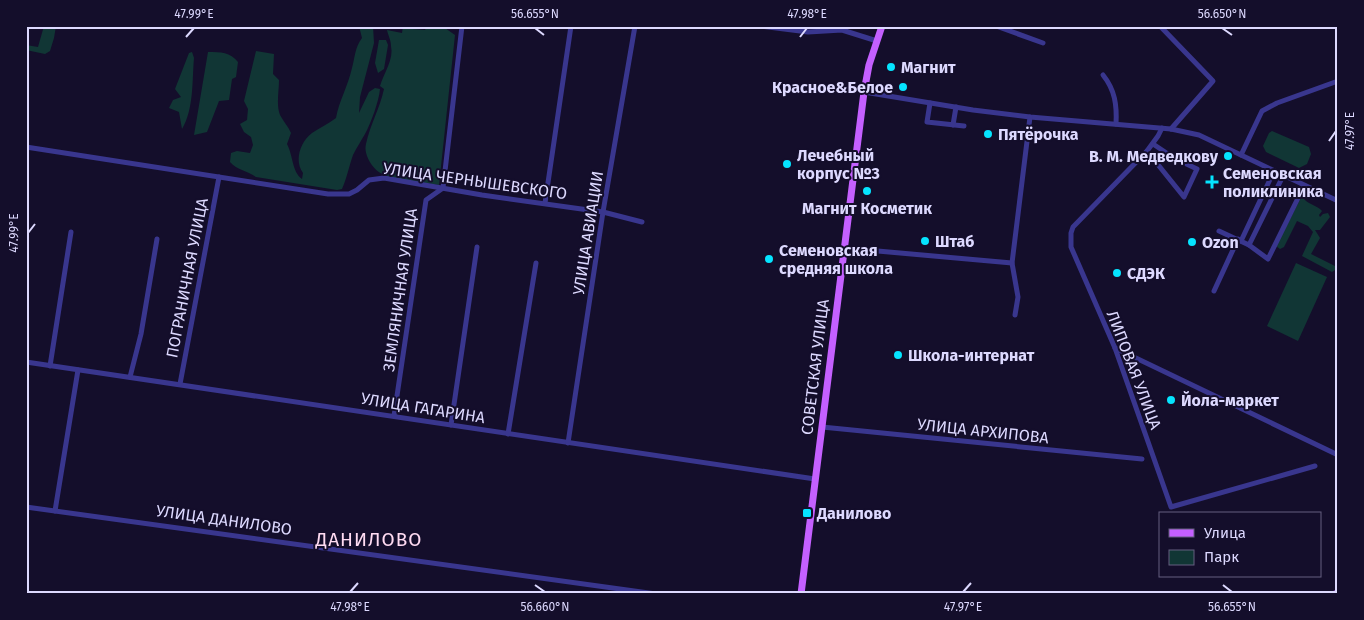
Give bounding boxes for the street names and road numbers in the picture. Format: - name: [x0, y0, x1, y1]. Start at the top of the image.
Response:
- street label: УЛИЦА ЧЕРНЫШЕВСКОГО: [382, 159, 568, 203]
- street label: УЛИЦА АВИАЦИИ: [569, 170, 607, 296]
- street label: ПОГРАНИЧНАЯ УЛИЦА: [162, 196, 212, 360]
- street label: ЗЕМЛЯНИЧНАЯ УЛИЦА: [379, 206, 421, 373]
- street label: СОВЕТСКАЯ УЛИЦА: [797, 297, 833, 436]
- street label: ЛИПОВАЯ УЛИЦА: [1103, 308, 1166, 433]
- street label: УЛИЦА ГАГАРИНА: [360, 389, 487, 427]
- street label: УЛИЦА АРХИПОВА: [916, 415, 1050, 447]
- street label: УЛИЦА ДАНИЛОВО: [155, 501, 293, 539]

